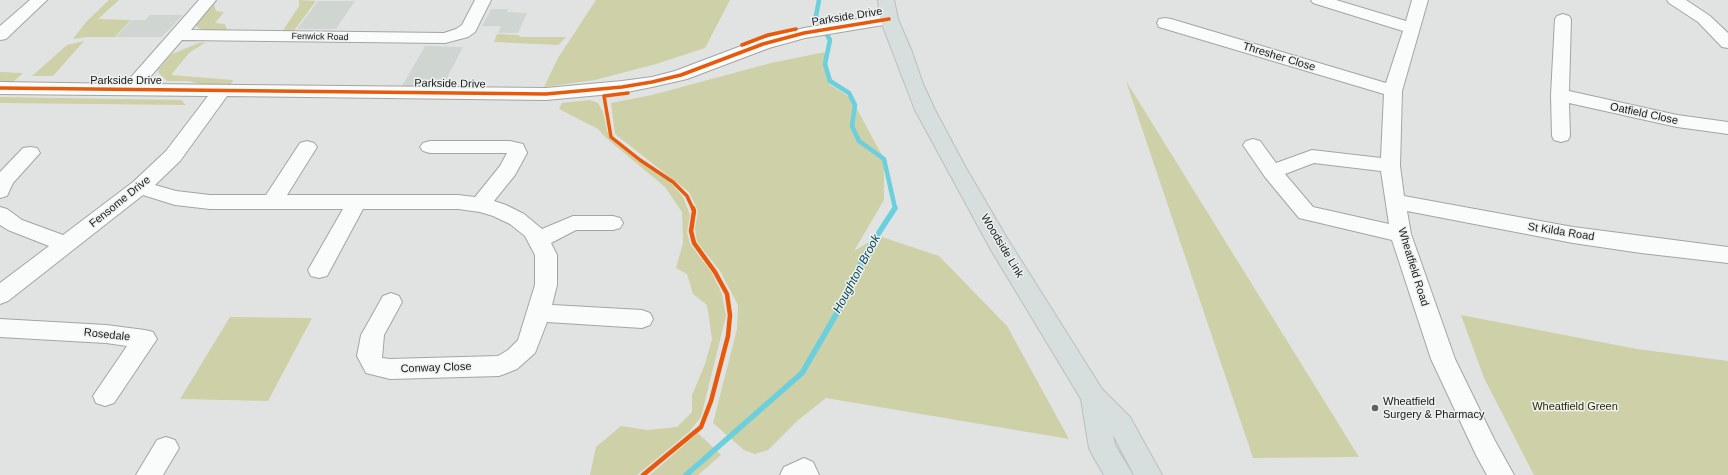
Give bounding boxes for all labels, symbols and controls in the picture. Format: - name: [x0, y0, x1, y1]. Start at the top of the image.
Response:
- street label: Parkside Drive: [811, 5, 883, 29]
- street label: Fenwick Road: [291, 31, 349, 43]
- street label: Thresher Close: [1241, 40, 1317, 74]
- street label: Parkside Drive: [90, 74, 162, 88]
- street label: Parkside Drive: [414, 77, 486, 91]
- street label: Oatfield Close: [1609, 100, 1679, 128]
- street label: Fensome Drive: [87, 173, 153, 231]
- street label: Woodside Link: [978, 212, 1026, 280]
- street label: St Kilda Road: [1527, 220, 1595, 244]
- street label: Wheatfield Road: [1395, 226, 1431, 308]
- water label: Houghton Brook: [830, 232, 884, 316]
- street label: Rosedale: [83, 326, 131, 344]
- street label: Conway Close: [400, 360, 472, 376]
- place label: Wheatfield Surgery & Pharmacy: [1383, 395, 1484, 421]
- park label: Wheatfield Green: [1532, 400, 1618, 414]
- marker: Wheatfield Surgery & Pharmacy: [1370, 403, 1380, 413]

